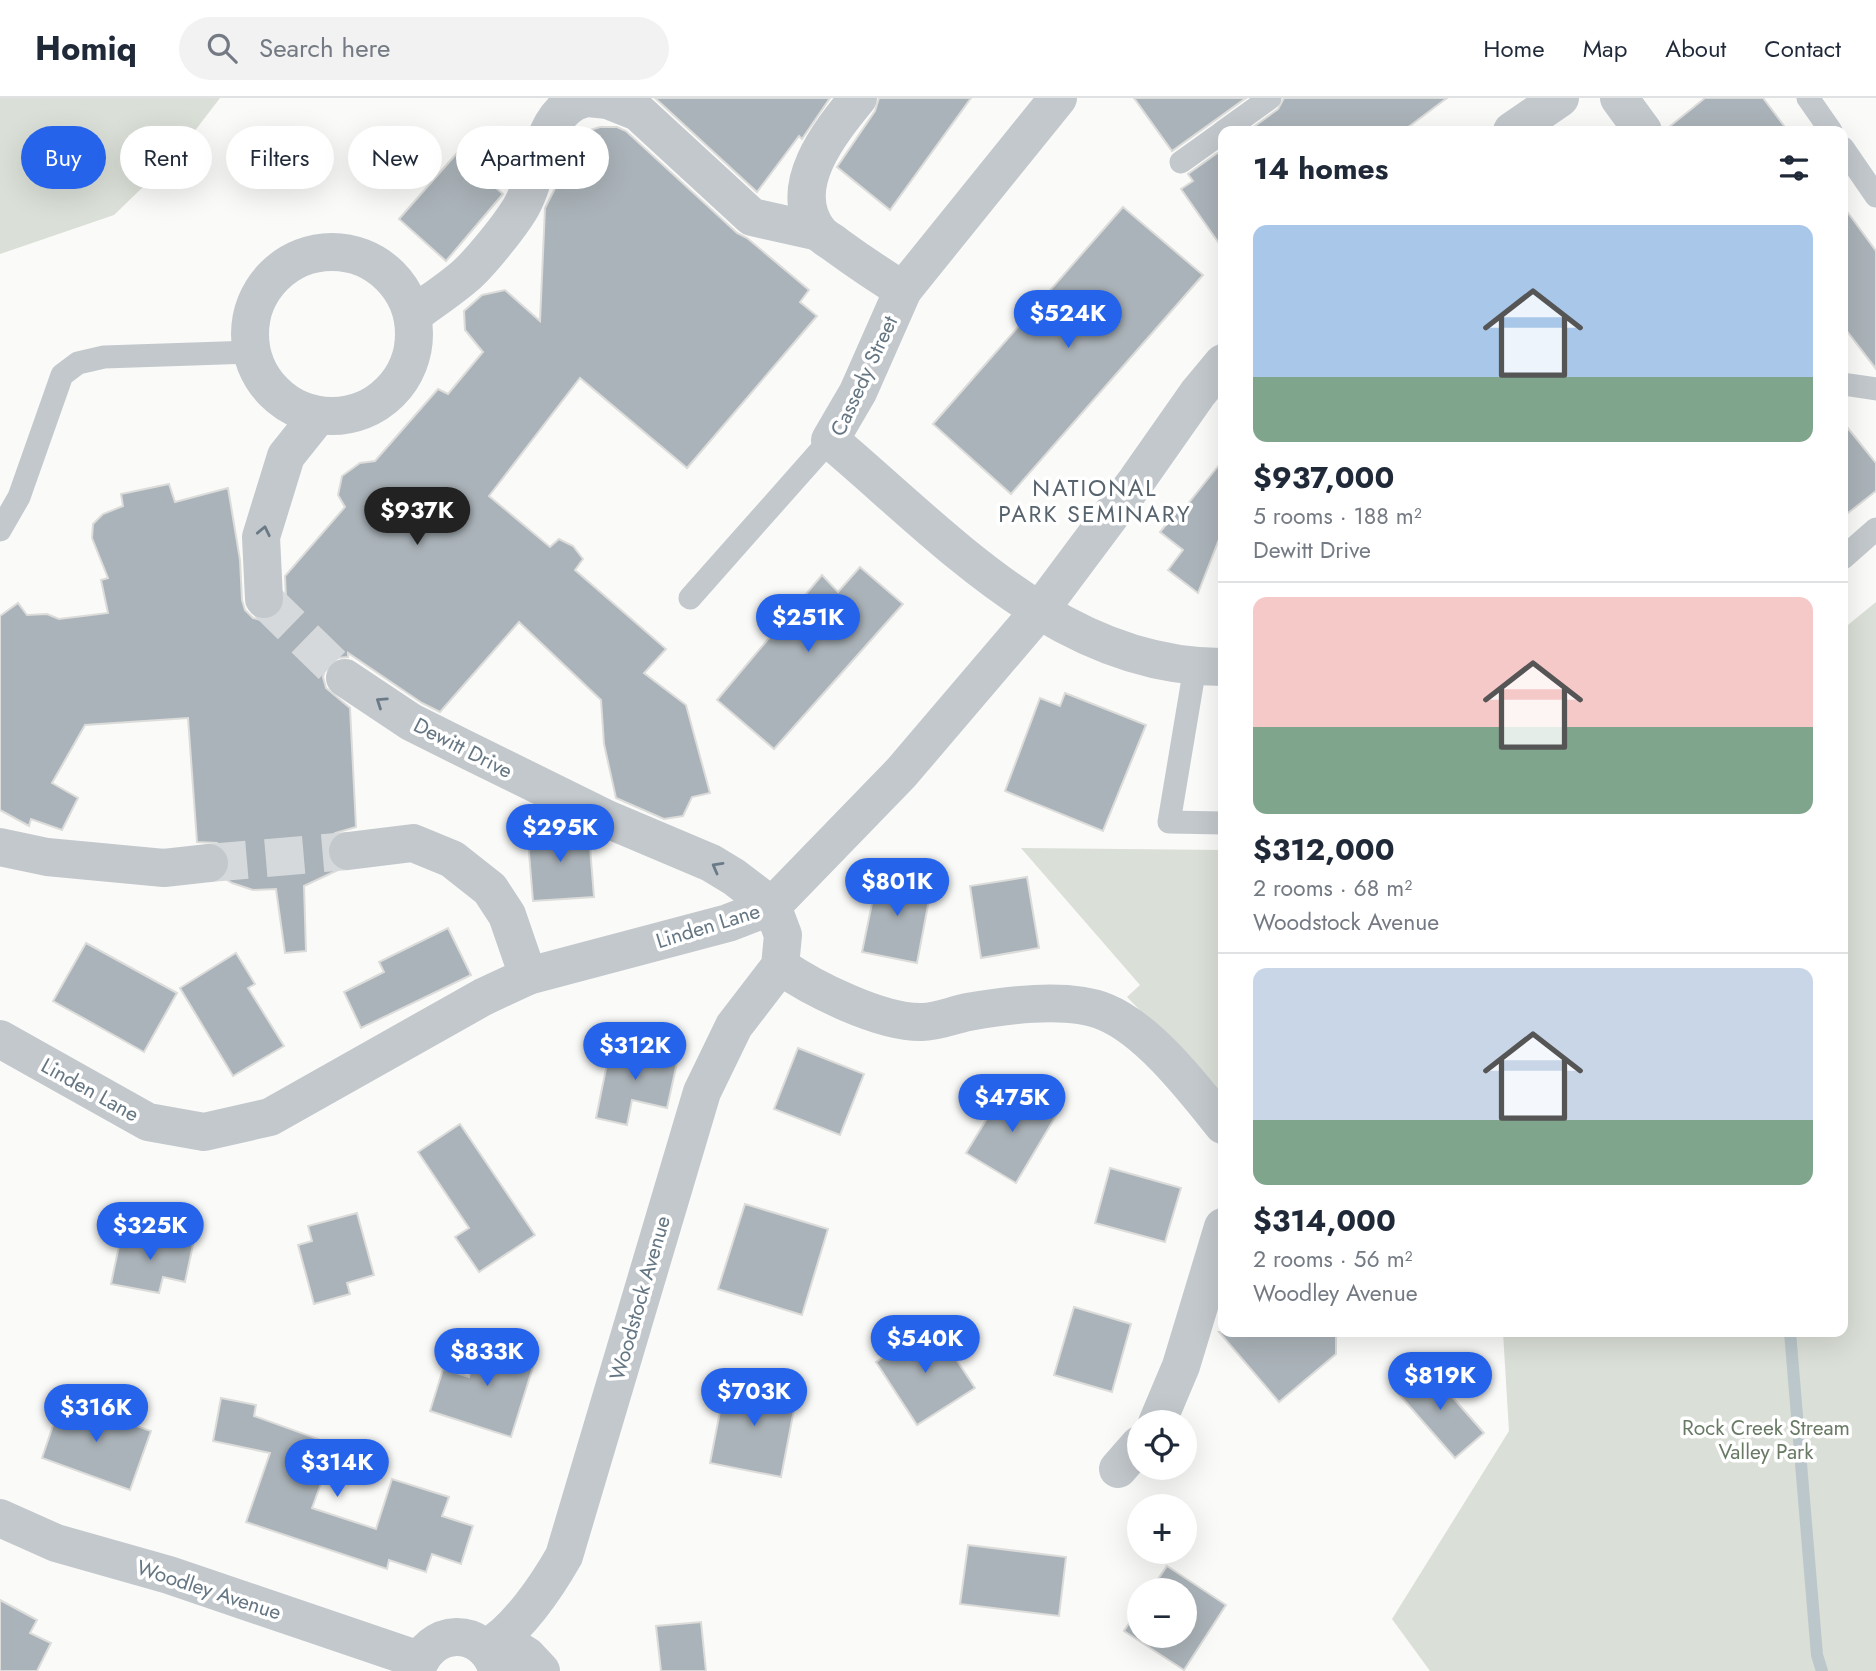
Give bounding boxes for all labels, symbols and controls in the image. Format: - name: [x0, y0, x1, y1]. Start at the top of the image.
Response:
- search box: [179, 17, 669, 80]
- text: Homiq: [35, 25, 137, 72]
- icon: search: [203, 29, 241, 67]
- text: Search here: [259, 29, 390, 67]
- text: Home: [1483, 31, 1545, 66]
- text: Map: [1583, 31, 1627, 66]
- text: About: [1665, 31, 1726, 66]
- text: Contact: [1764, 31, 1841, 66]
- chip: Buy: [21, 126, 106, 189]
- chip: Rent: [120, 126, 212, 189]
- chip: Filters: [226, 126, 334, 189]
- chip: New: [348, 126, 442, 189]
- chip: Apartment: [456, 126, 609, 189]
- text: 14 homes: [1253, 147, 1388, 190]
- icon: filters: [1775, 149, 1813, 187]
- icon: home: [1470, 270, 1596, 396]
- pin: $524K: [1019, 290, 1117, 350]
- text: $524K: [1030, 296, 1106, 330]
- street label: Cassedy Street: [823, 311, 905, 441]
- text: $937,000: [1253, 456, 1394, 499]
- district label: NATIONAL PARK SEMINARY: [998, 471, 1192, 531]
- pin: $937K: [368, 488, 466, 547]
- text: $937K: [380, 493, 454, 527]
- text: 5 rooms · 188 m²: [1253, 499, 1422, 533]
- one-way arrow: [256, 526, 271, 538]
- text: Dewitt Drive: [1253, 533, 1371, 567]
- pin: $251K: [759, 594, 857, 654]
- text: $251K: [772, 600, 844, 634]
- icon: home: [1470, 642, 1596, 768]
- one-way arrow: [376, 698, 389, 710]
- street label: Dewitt Drive: [408, 710, 518, 786]
- pin: $295K: [511, 804, 609, 864]
- text: $295K: [522, 810, 598, 844]
- text: $312,000: [1253, 828, 1395, 871]
- pin: $801K: [848, 858, 946, 918]
- one-way arrow: [711, 861, 724, 875]
- text: $801K: [861, 864, 933, 898]
- text: 2 rooms · 68 m²: [1253, 871, 1412, 905]
- street label: Linden Lane: [652, 896, 764, 956]
- text: Woodstock Avenue: [1253, 905, 1439, 939]
- icon: home: [1470, 1013, 1596, 1139]
- pin: $312K: [586, 1023, 684, 1082]
- text: $312K: [599, 1028, 671, 1062]
- street label: Linden Lane: [36, 1051, 144, 1129]
- pin: $475K: [963, 1074, 1061, 1134]
- text: $475K: [974, 1080, 1050, 1114]
- text: $314,000: [1253, 1199, 1396, 1242]
- pin: $325K: [101, 1202, 199, 1262]
- text: $325K: [113, 1208, 187, 1242]
- street label: Woodstock Avenue: [602, 1212, 678, 1384]
- text: 2 rooms · 56 m²: [1253, 1242, 1413, 1276]
- text: Woodley Avenue: [1253, 1276, 1418, 1310]
- pin: $540K: [876, 1316, 974, 1375]
- text: $540K: [887, 1321, 963, 1355]
- pin: $833K: [438, 1328, 536, 1388]
- text: $833K: [450, 1334, 524, 1368]
- pin: $819K: [1391, 1352, 1489, 1412]
- text: $819K: [1404, 1358, 1476, 1392]
- pin: $703K: [705, 1368, 803, 1428]
- text: $703K: [717, 1374, 791, 1408]
- pin: $316K: [47, 1384, 145, 1444]
- text: $316K: [60, 1390, 132, 1424]
- map controls: [1127, 1410, 1197, 1648]
- button: locate: [1127, 1410, 1197, 1480]
- park label: Rock Creek Stream Valley Park: [1682, 1413, 1850, 1467]
- pin: $314K: [288, 1440, 386, 1499]
- text: $314K: [301, 1445, 373, 1479]
- button: +: [1127, 1494, 1197, 1564]
- street label: Woodley Avenue: [133, 1553, 285, 1628]
- button: −: [1127, 1578, 1197, 1648]

